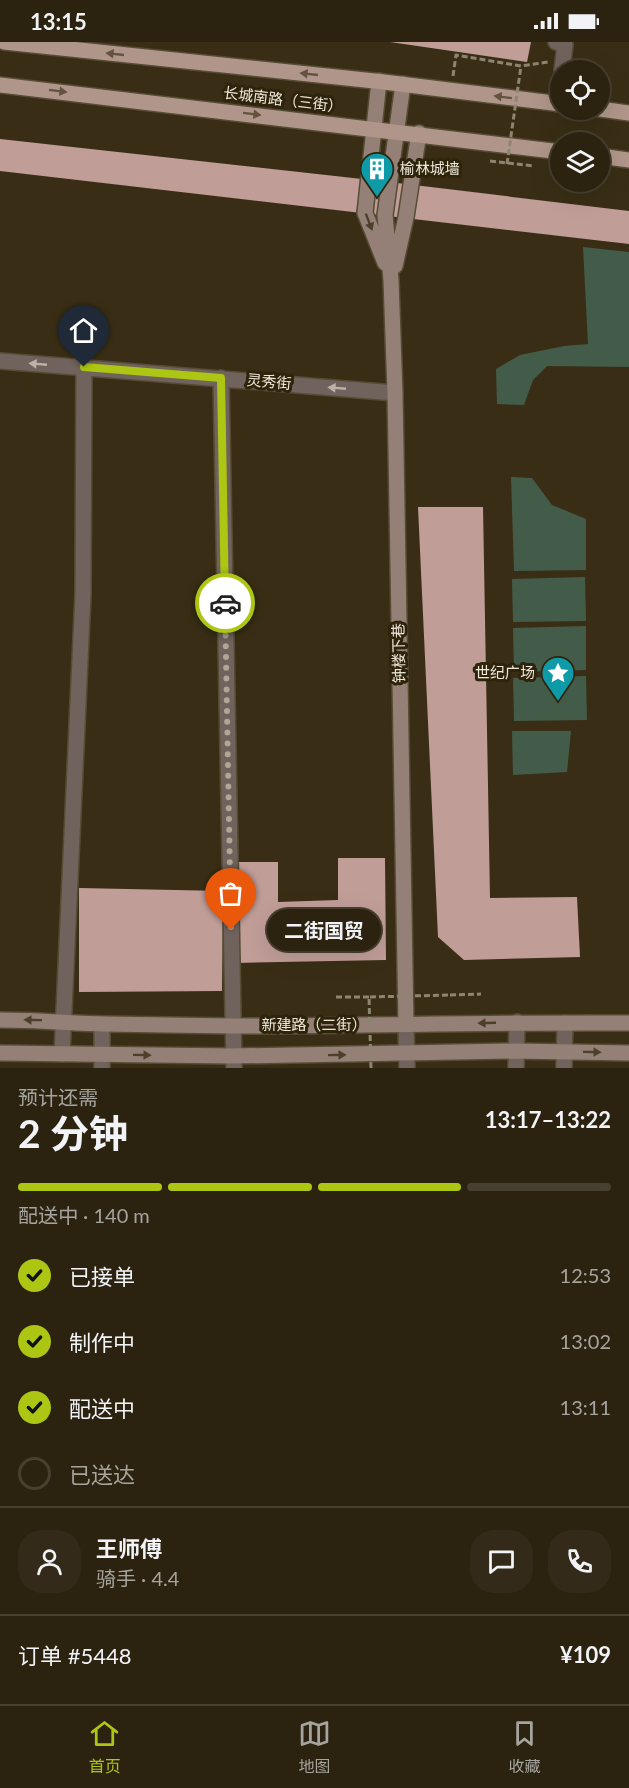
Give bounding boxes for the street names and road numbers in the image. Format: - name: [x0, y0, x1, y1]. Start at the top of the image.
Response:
- street label: 长城南路（三街）: [222, 83, 344, 115]
- street label: 灵秀街: [246, 370, 292, 392]
- street label: 钟楼下巷: [388, 623, 408, 683]
- street label: 新建路（二街）: [261, 1015, 367, 1033]

